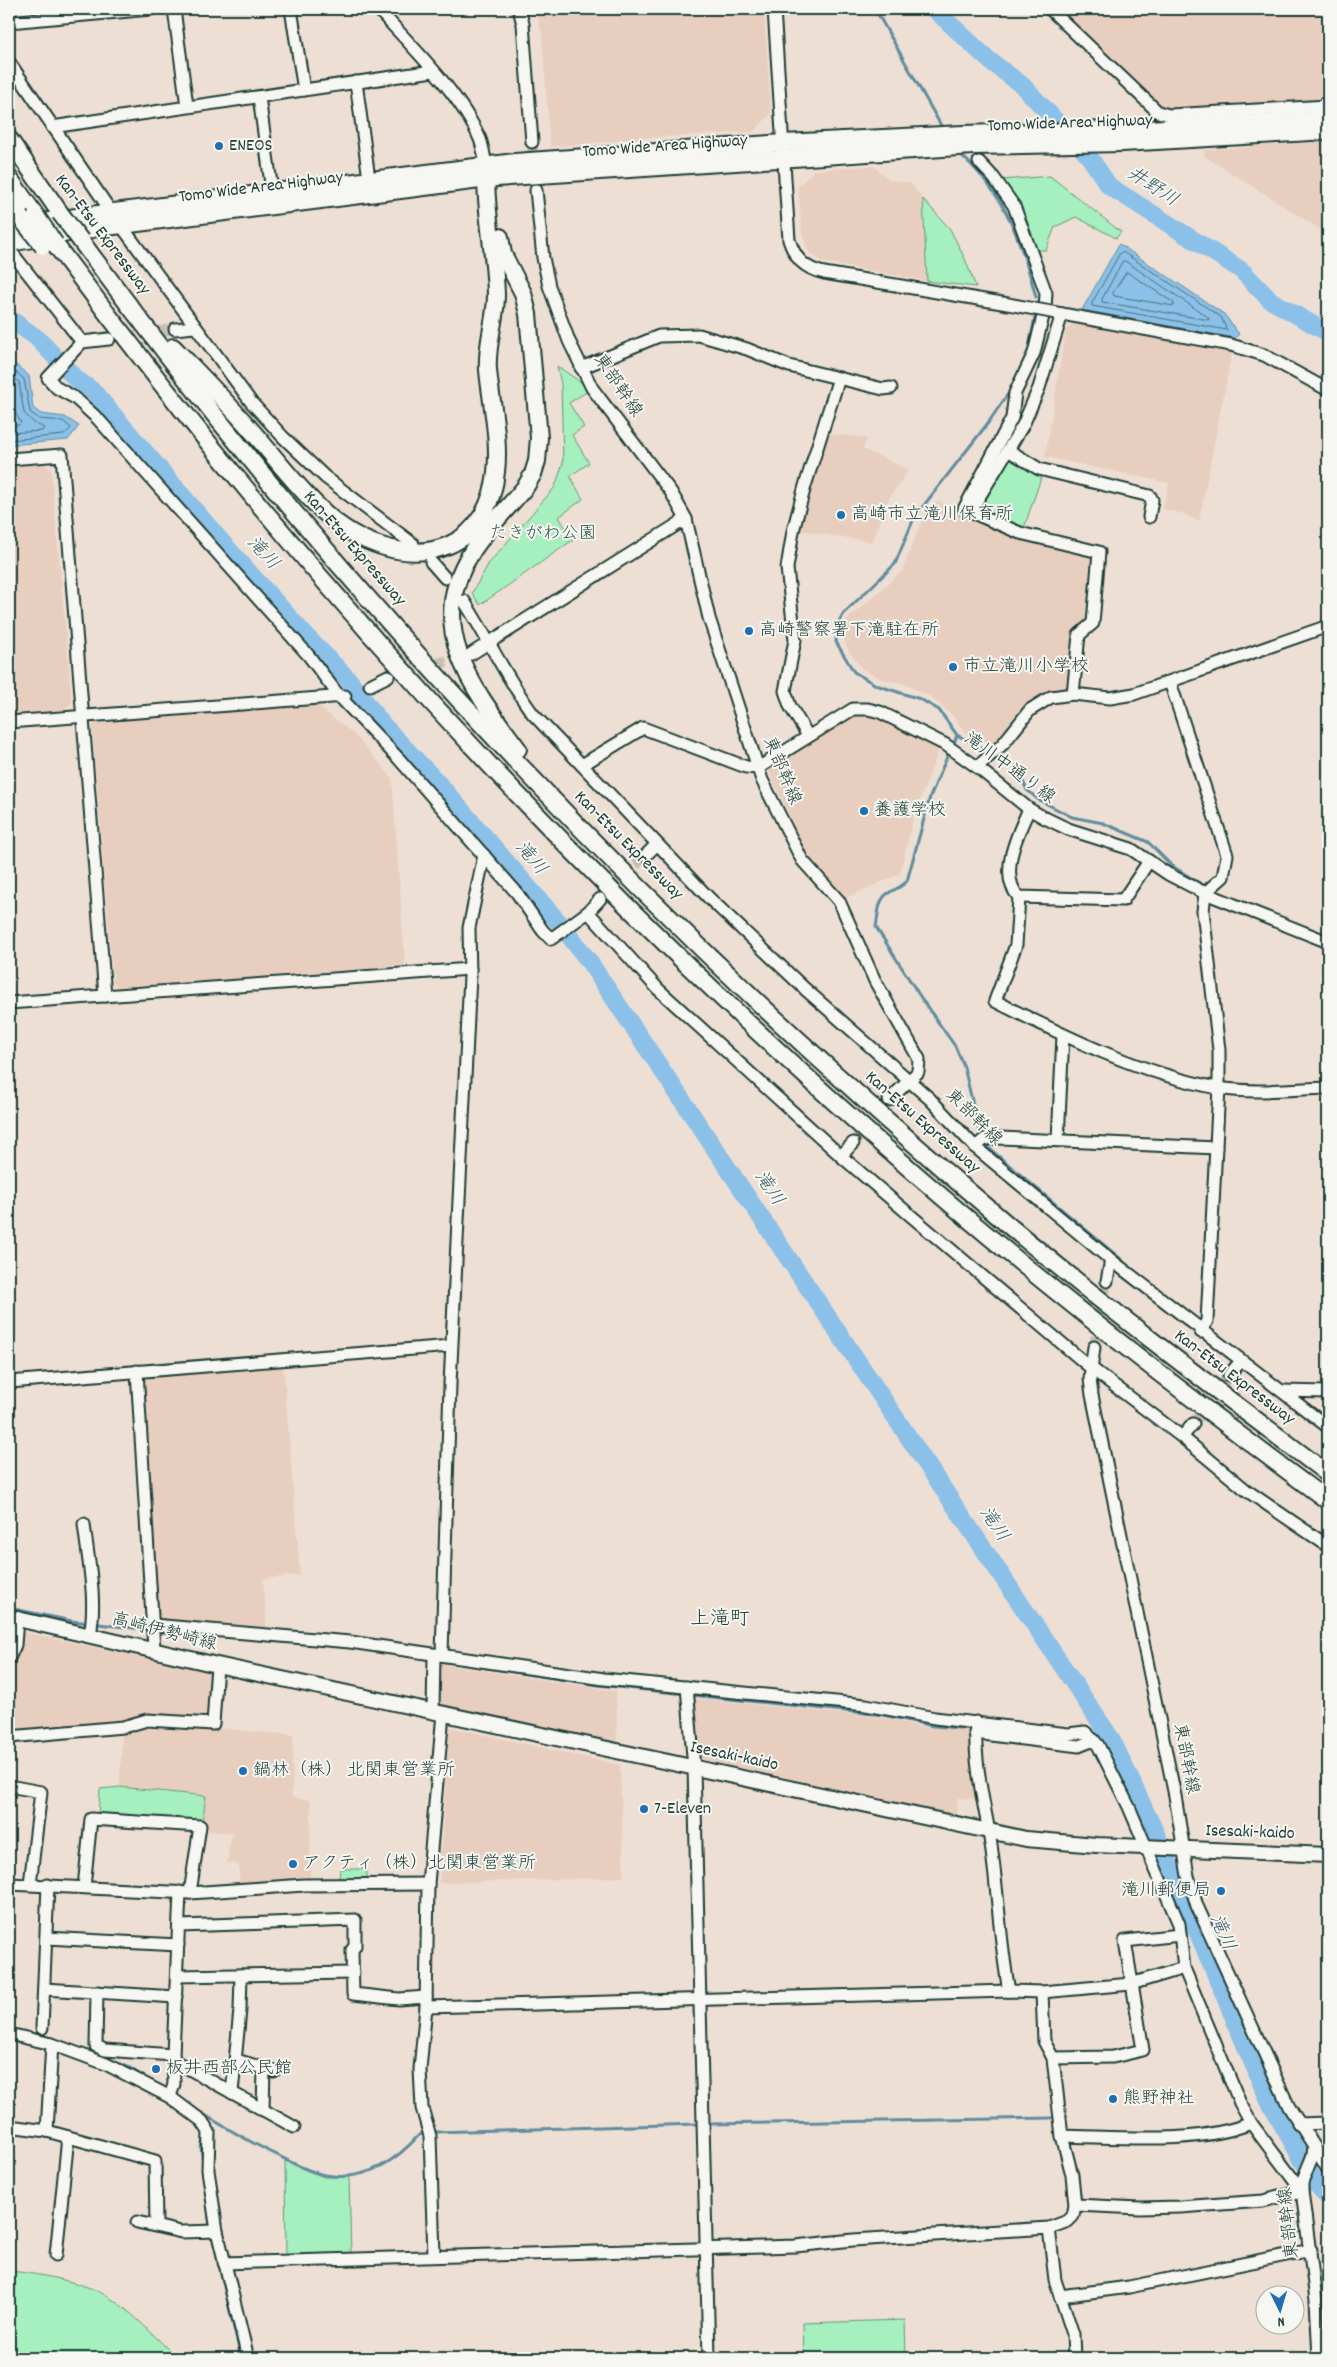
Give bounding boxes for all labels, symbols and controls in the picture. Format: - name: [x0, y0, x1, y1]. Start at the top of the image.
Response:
- street label: Tomo Wide Area Highway: [987, 109, 1154, 139]
- street label: Tomo Wide Area Highway: [582, 129, 749, 165]
- place label: ENEOS: [229, 134, 273, 159]
- marker: ENEOS: [213, 140, 225, 152]
- water label: 井野川: [1121, 161, 1183, 215]
- street label: Tomo Wide Area Highway: [178, 165, 345, 210]
- street label: Kan-Etsu Expressway: [48, 169, 156, 301]
- street label: 東部幹線: [587, 349, 647, 423]
- street label: Kan-Etsu Expressway: [297, 486, 412, 613]
- place label: 高崎市立滝川保育所: [851, 503, 1013, 528]
- marker: 高崎市立滝川保育所: [835, 509, 847, 521]
- park label: たきがわ公園: [489, 522, 597, 547]
- water label: 滝川: [239, 531, 285, 577]
- place label: 高崎警察署下滝駐在所: [759, 619, 939, 644]
- marker: 高崎警察署下滝駐在所: [743, 625, 755, 637]
- place label: 市立滝川小学校: [963, 655, 1089, 680]
- marker: 市立滝川小学校: [947, 661, 959, 673]
- street label: 滝川中通り線: [958, 727, 1060, 811]
- street label: 東部幹線: [755, 733, 807, 809]
- street label: Kan-Etsu Expressway: [568, 786, 689, 907]
- place label: 養護学校: [874, 799, 946, 824]
- marker: 養護学校: [858, 805, 870, 817]
- water label: 滝川: [507, 836, 553, 882]
- street label: Kan-Etsu Expressway: [859, 1066, 986, 1181]
- street label: 東部幹線: [939, 1084, 1007, 1152]
- water label: 滝川: [746, 1166, 790, 1212]
- street label: Kan-Etsu Expressway: [1168, 1324, 1300, 1432]
- water label: 滝川: [971, 1502, 1015, 1548]
- district label: 上滝町: [690, 1606, 750, 1634]
- street label: 高崎伊勢崎線: [109, 1608, 219, 1658]
- street label: 東部幹線: [1166, 1721, 1204, 1797]
- street label: Isesaki-kaido: [688, 1735, 780, 1779]
- place label: 鍋林（株） 北関東営業所: [253, 1759, 455, 1784]
- marker: 鍋林（株） 北関東営業所: [237, 1765, 249, 1777]
- place label: 7-Eleven: [654, 1797, 711, 1822]
- marker: 7-Eleven: [638, 1803, 650, 1815]
- street label: Isesaki-kaido: [1205, 1819, 1295, 1847]
- place label: アクティ（株）北関東営業所: [303, 1852, 536, 1877]
- marker: アクティ（株）北関東営業所: [287, 1858, 299, 1870]
- place label: 滝川郵便局: [1121, 1879, 1211, 1904]
- marker: 滝川郵便局: [1215, 1885, 1227, 1897]
- water label: 滝川: [1201, 1910, 1241, 1956]
- place label: 板井西部公民館: [166, 2057, 292, 2082]
- marker: 板井西部公民館: [150, 2063, 162, 2075]
- place label: 熊野神社: [1123, 2087, 1195, 2112]
- marker: 熊野神社: [1107, 2093, 1119, 2105]
- street label: 東部幹線: [1274, 2186, 1306, 2260]
- north arrow: [1254, 2284, 1304, 2334]
- text: N: [1277, 2311, 1285, 2331]

